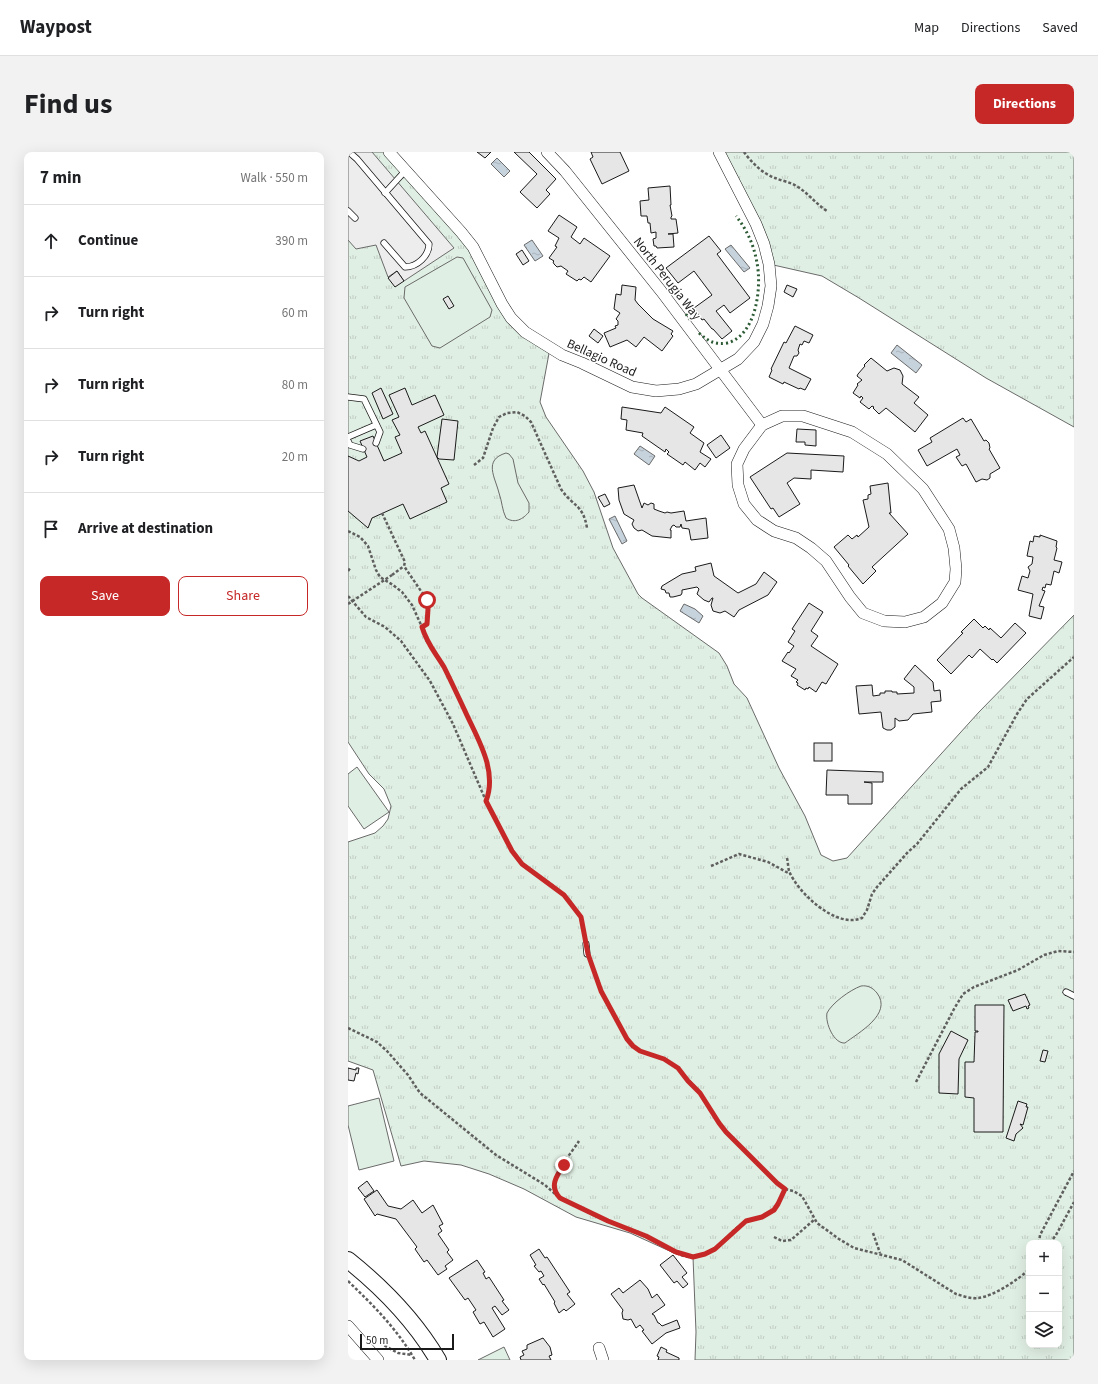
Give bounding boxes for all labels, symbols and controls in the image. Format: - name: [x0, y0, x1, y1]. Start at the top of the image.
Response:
- text: Waypost: [20, 14, 92, 41]
- text: Map: [914, 18, 939, 38]
- text: Directions: [961, 18, 1020, 38]
- text: Saved: [1042, 18, 1078, 38]
- text: Find us: [24, 84, 112, 124]
- button: Directions: [975, 84, 1074, 124]
- text: 7 min: [40, 166, 81, 190]
- text: Walk · 550 m: [240, 169, 308, 187]
- icon: ahead: [40, 230, 62, 252]
- text: Continue: [78, 230, 138, 251]
- text: 390 m: [275, 232, 308, 250]
- street label: North Perugia Way: [629, 233, 705, 324]
- icon: right: [40, 302, 62, 324]
- text: Turn right: [78, 302, 144, 323]
- text: 60 m: [282, 304, 308, 322]
- street label: Bellagio Road: [564, 335, 639, 381]
- icon: right: [40, 374, 62, 396]
- text: Turn right: [78, 374, 144, 395]
- text: 80 m: [282, 376, 308, 394]
- icon: right: [40, 446, 62, 468]
- text: Turn right: [78, 446, 144, 467]
- text: 20 m: [282, 448, 308, 466]
- icon: arrive: [40, 518, 62, 540]
- text: Arrive at destination: [78, 518, 213, 539]
- button: Save: [40, 576, 170, 616]
- button: Share: [178, 576, 308, 616]
- route start: [418, 591, 436, 609]
- route end: [555, 1156, 573, 1174]
- map controls: [1026, 1240, 1062, 1348]
- button: +: [1026, 1240, 1062, 1276]
- button: −: [1026, 1276, 1062, 1312]
- button: layers: [1026, 1312, 1062, 1348]
- scale bar: [360, 1332, 454, 1351]
- text: 50 m: [366, 1333, 388, 1348]

